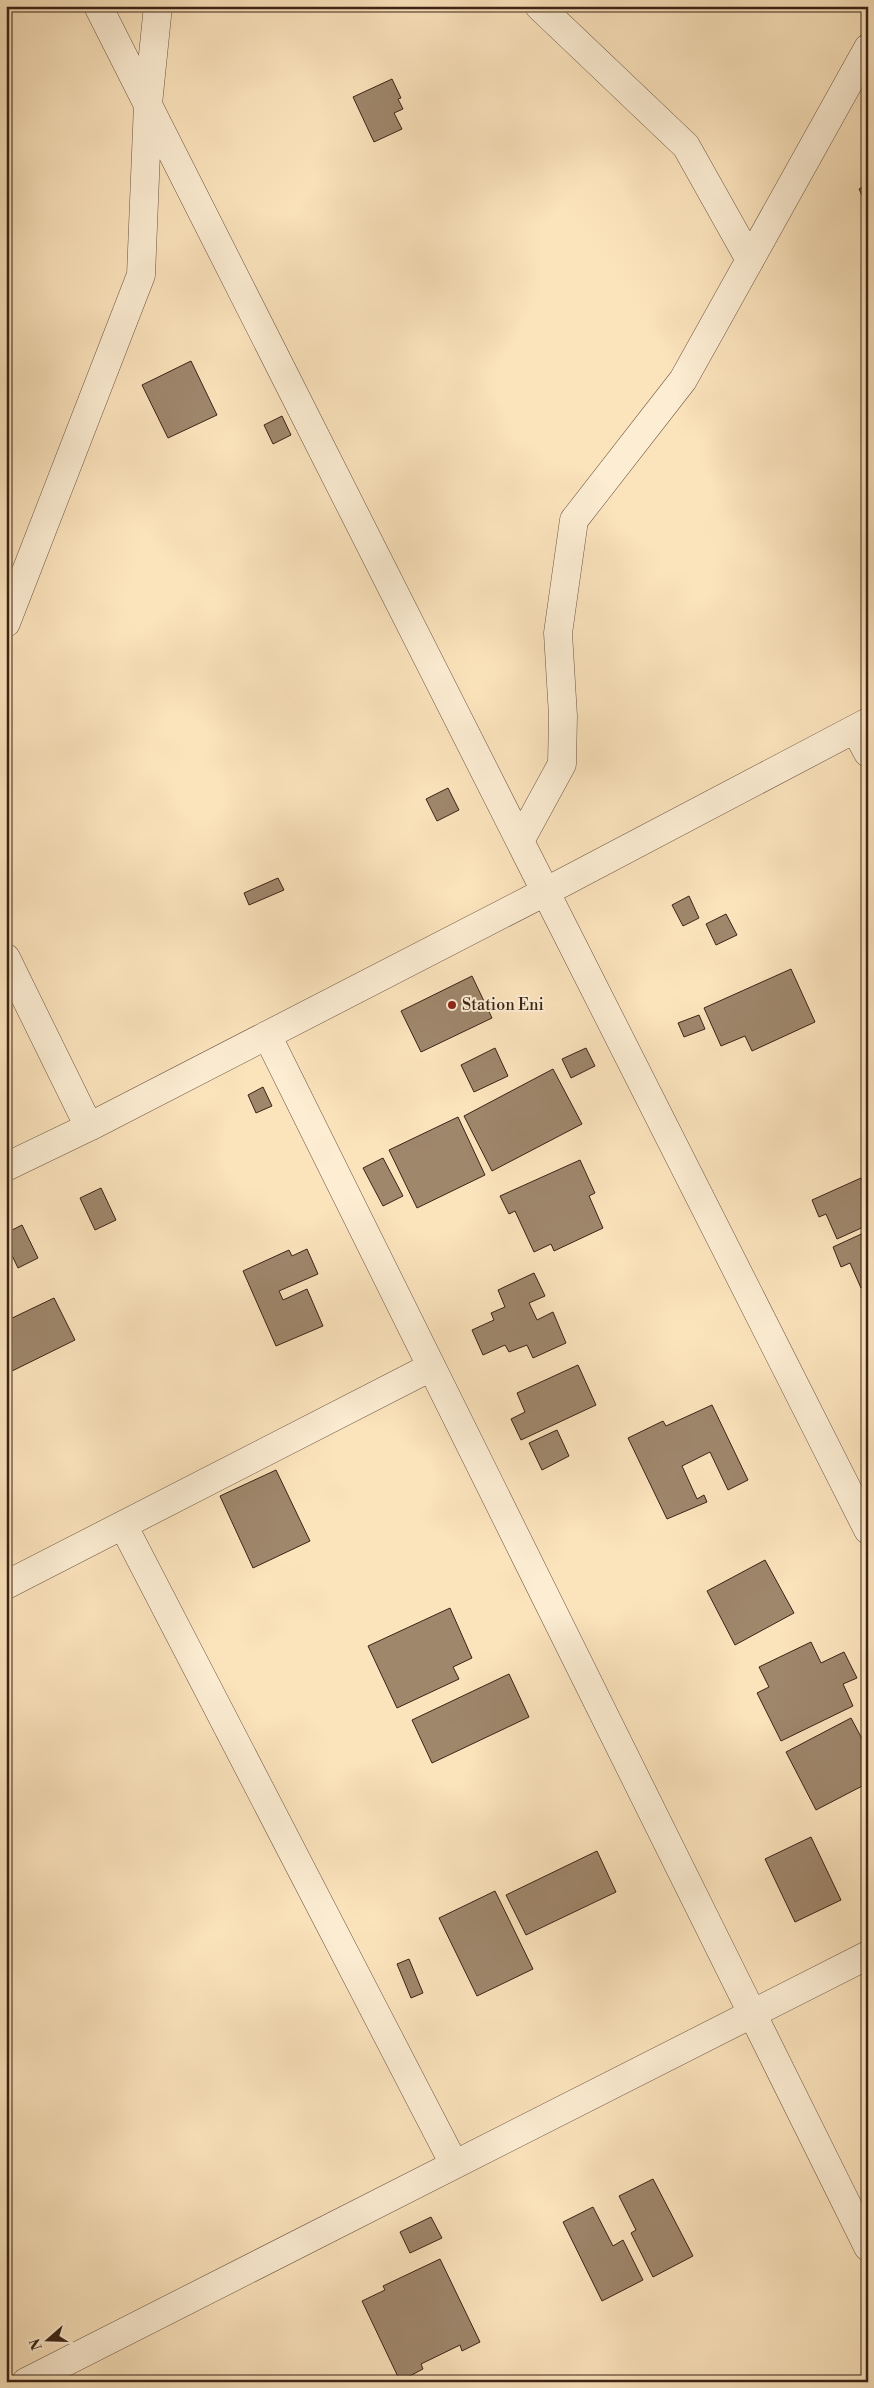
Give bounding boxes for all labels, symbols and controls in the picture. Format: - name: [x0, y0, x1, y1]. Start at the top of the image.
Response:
- place label: Station Eni: [462, 995, 544, 1015]
- marker: Station Eni: [446, 999, 458, 1011]
- north arrow: [22, 2316, 72, 2366]
- text: N: [26, 2336, 47, 2352]

